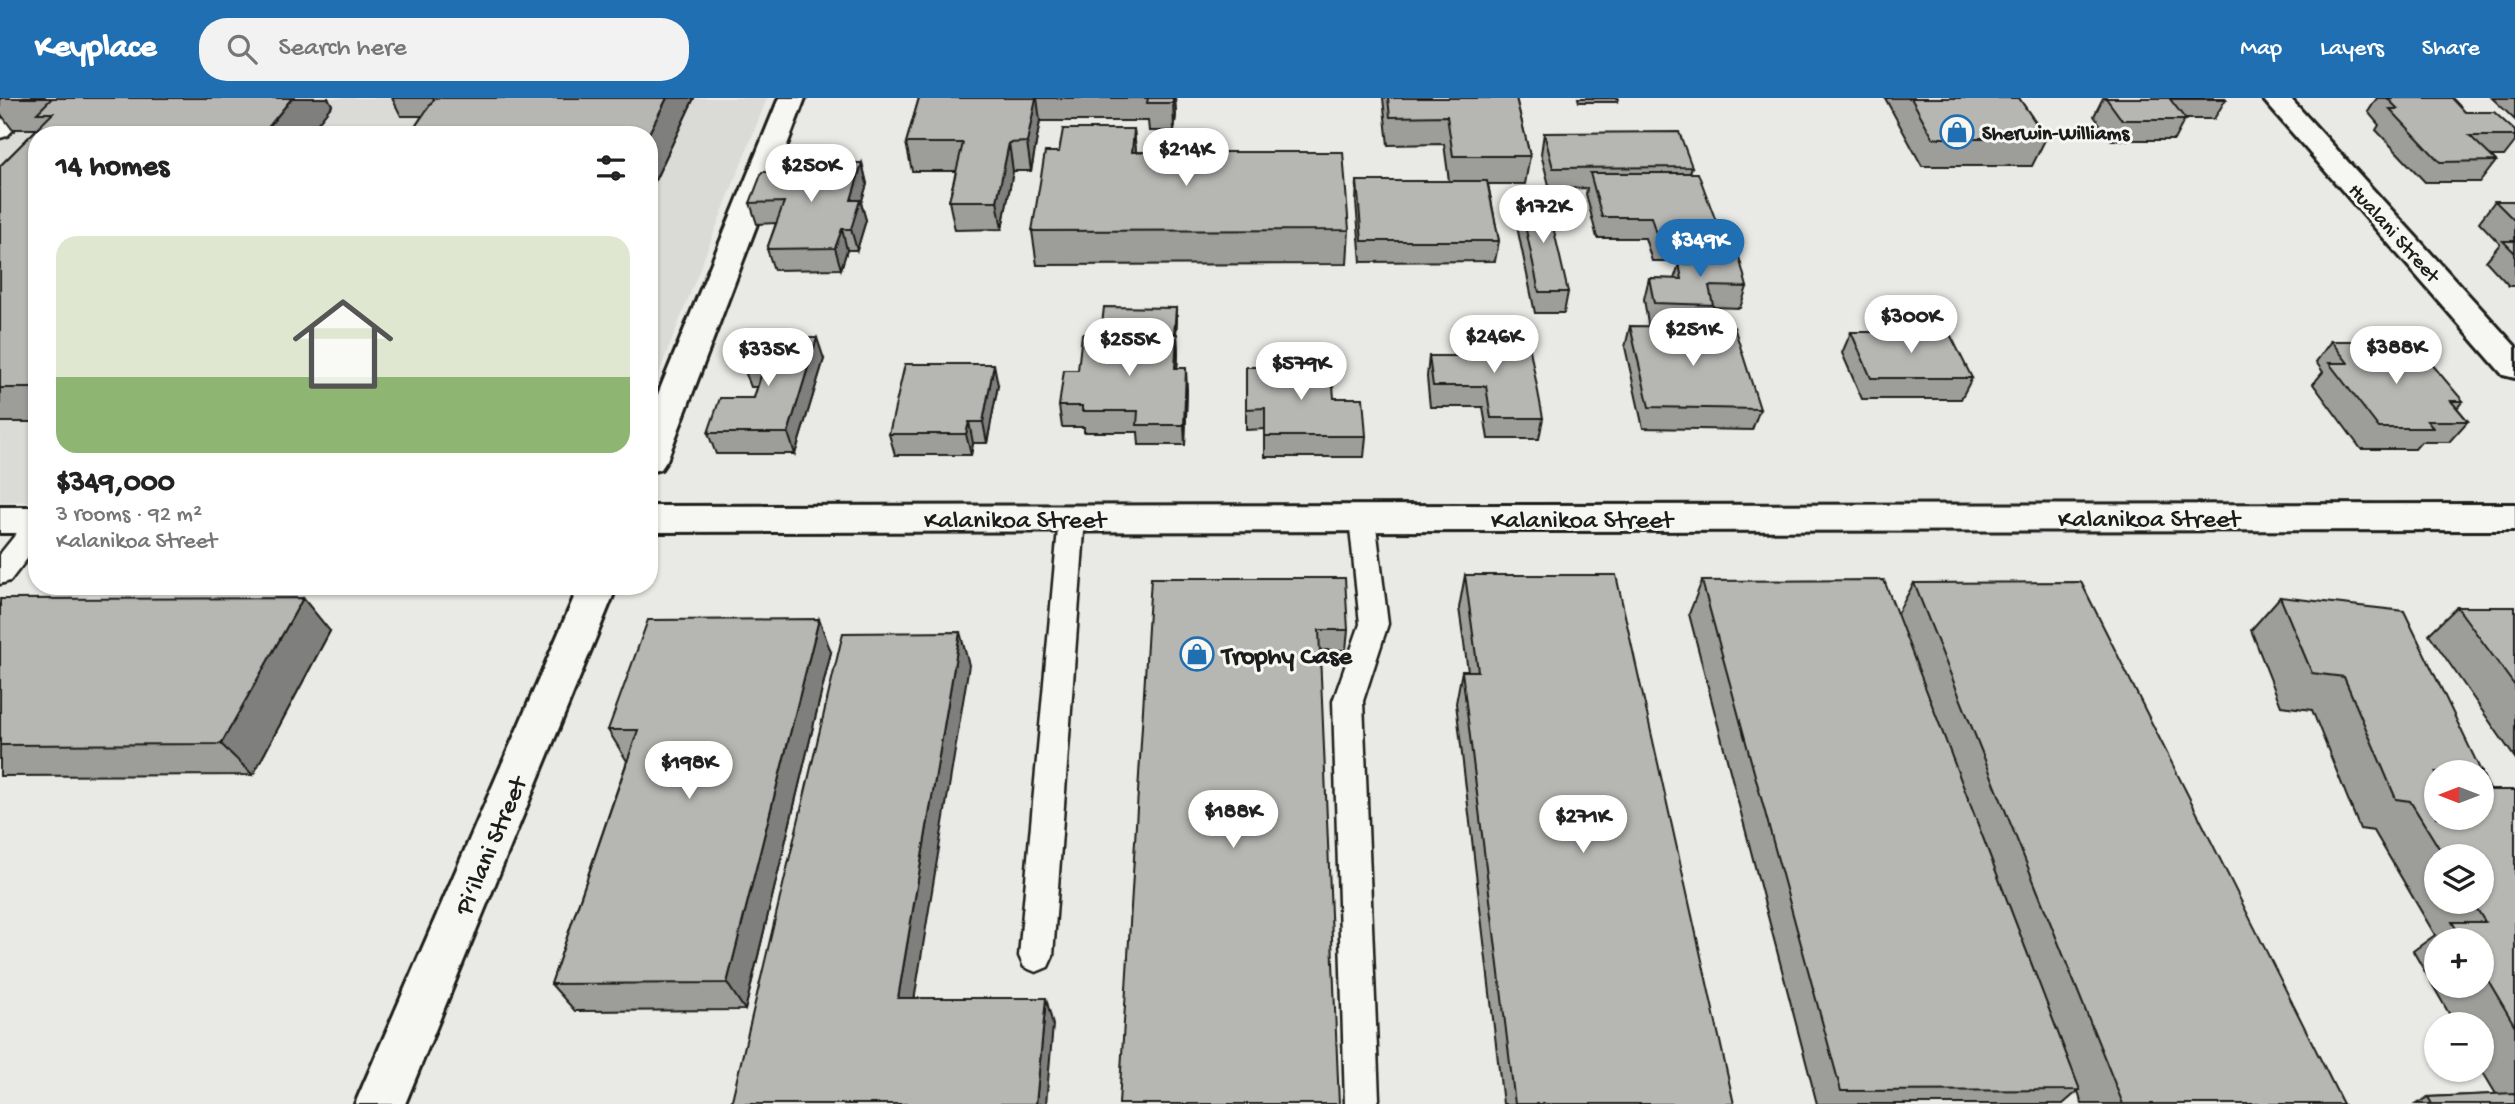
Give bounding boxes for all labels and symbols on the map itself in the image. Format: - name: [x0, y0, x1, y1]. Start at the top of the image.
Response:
- shop icon: Sherwin-Williams: [1938, 113, 1976, 151]
- place label: Sherwin-Williams: [1982, 123, 2130, 148]
- pin: $214K: [1137, 129, 1235, 188]
- pin: $250K: [762, 144, 860, 204]
- street label: Hualani Street: [2341, 179, 2445, 291]
- pin: $172K: [1494, 186, 1592, 245]
- pin: $349K: [1651, 220, 1749, 279]
- pin: $300K: [1862, 296, 1960, 355]
- pin: $251K: [1644, 308, 1742, 368]
- pin: $246K: [1445, 316, 1543, 375]
- pin: $255K: [1080, 318, 1178, 378]
- pin: $388K: [2347, 327, 2445, 386]
- pin: $335K: [719, 328, 817, 388]
- pin: $579K: [1252, 342, 1350, 402]
- street label: Kalanikoa Street: [2058, 506, 2242, 537]
- street label: Kalanikoa Street: [924, 507, 1108, 538]
- street label: Kalanikoa Street: [1491, 507, 1675, 538]
- shop icon: Trophy Case: [1178, 635, 1216, 673]
- place label: Trophy Case: [1220, 643, 1354, 674]
- pin: $198K: [640, 742, 738, 801]
- north arrow: [2424, 760, 2494, 830]
- street label: Pi‘ilani Street: [450, 771, 537, 922]
- pin: $188K: [1184, 790, 1282, 850]
- pin: $271K: [1534, 796, 1632, 855]

